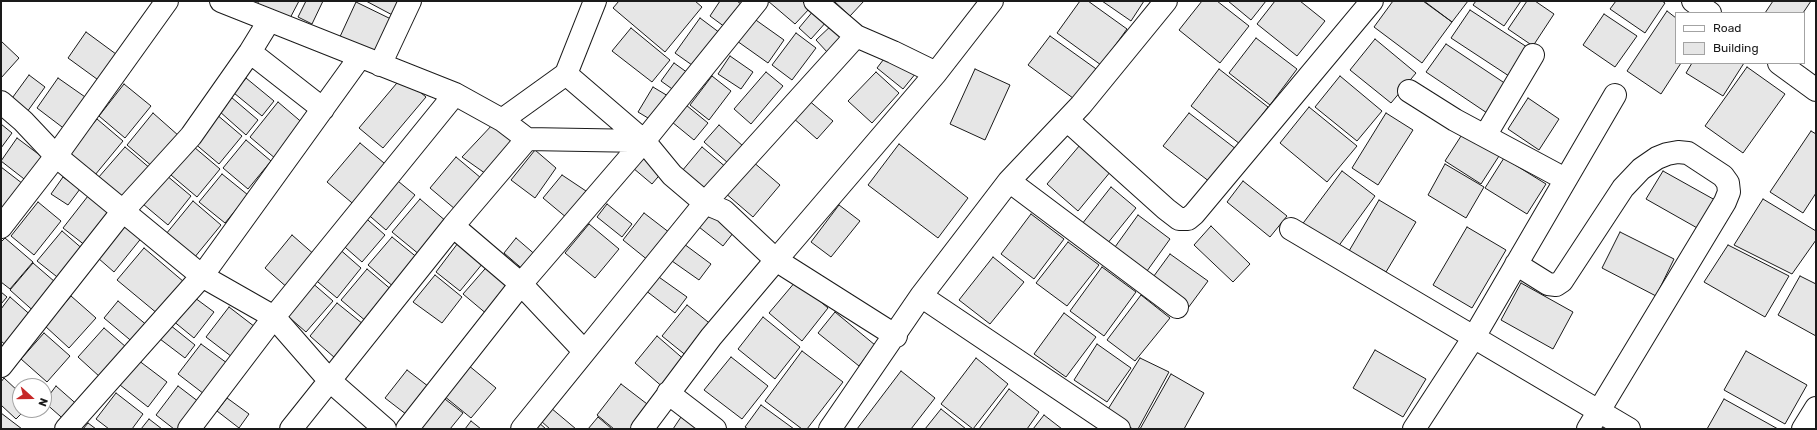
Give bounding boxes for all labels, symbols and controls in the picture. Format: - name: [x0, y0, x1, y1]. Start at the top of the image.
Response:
- legend: [1675, 12, 1805, 64]
- text: Road: [1713, 21, 1741, 35]
- text: Building: [1713, 41, 1759, 55]
- north arrow: [12, 378, 52, 418]
- text: N: [35, 396, 50, 408]

